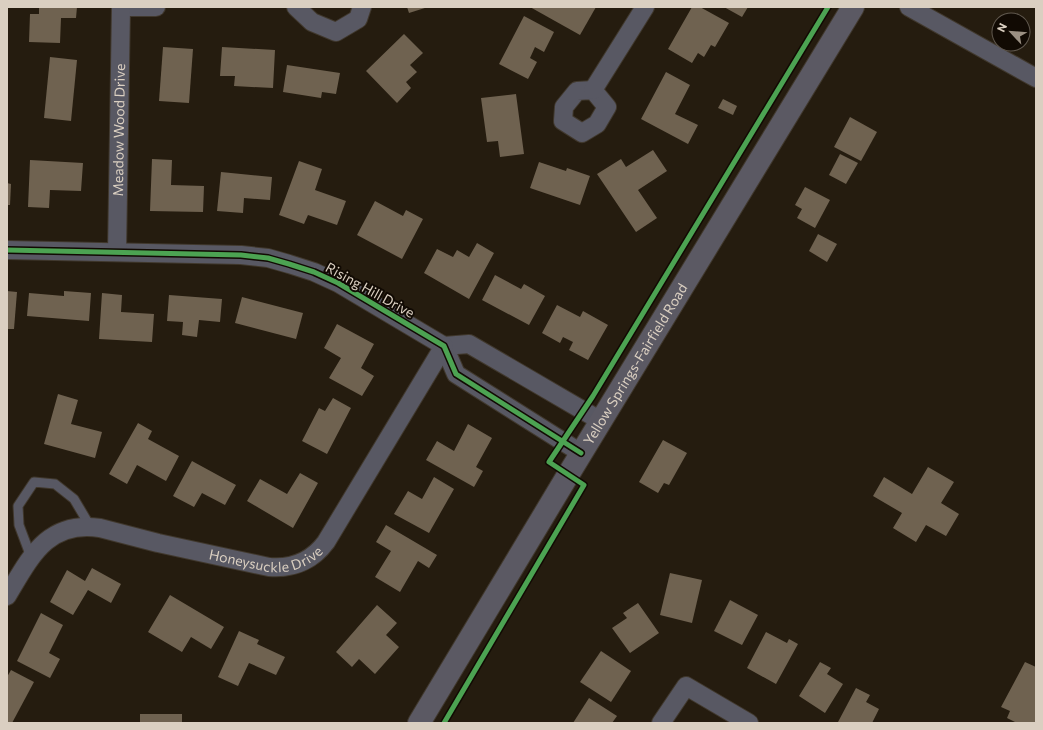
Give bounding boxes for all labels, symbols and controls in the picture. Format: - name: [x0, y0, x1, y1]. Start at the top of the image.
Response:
- north arrow: [991, 12, 1031, 52]
- text: N: [994, 21, 1009, 34]
- street label: Meadow Wood Drive: [109, 63, 128, 197]
- street label: Rising Hill Drive: [323, 258, 418, 321]
- street label: Yellow Springs-Fairfield Road: [579, 280, 691, 448]
- street label: Honeysuckle Drive: [208, 542, 326, 575]

